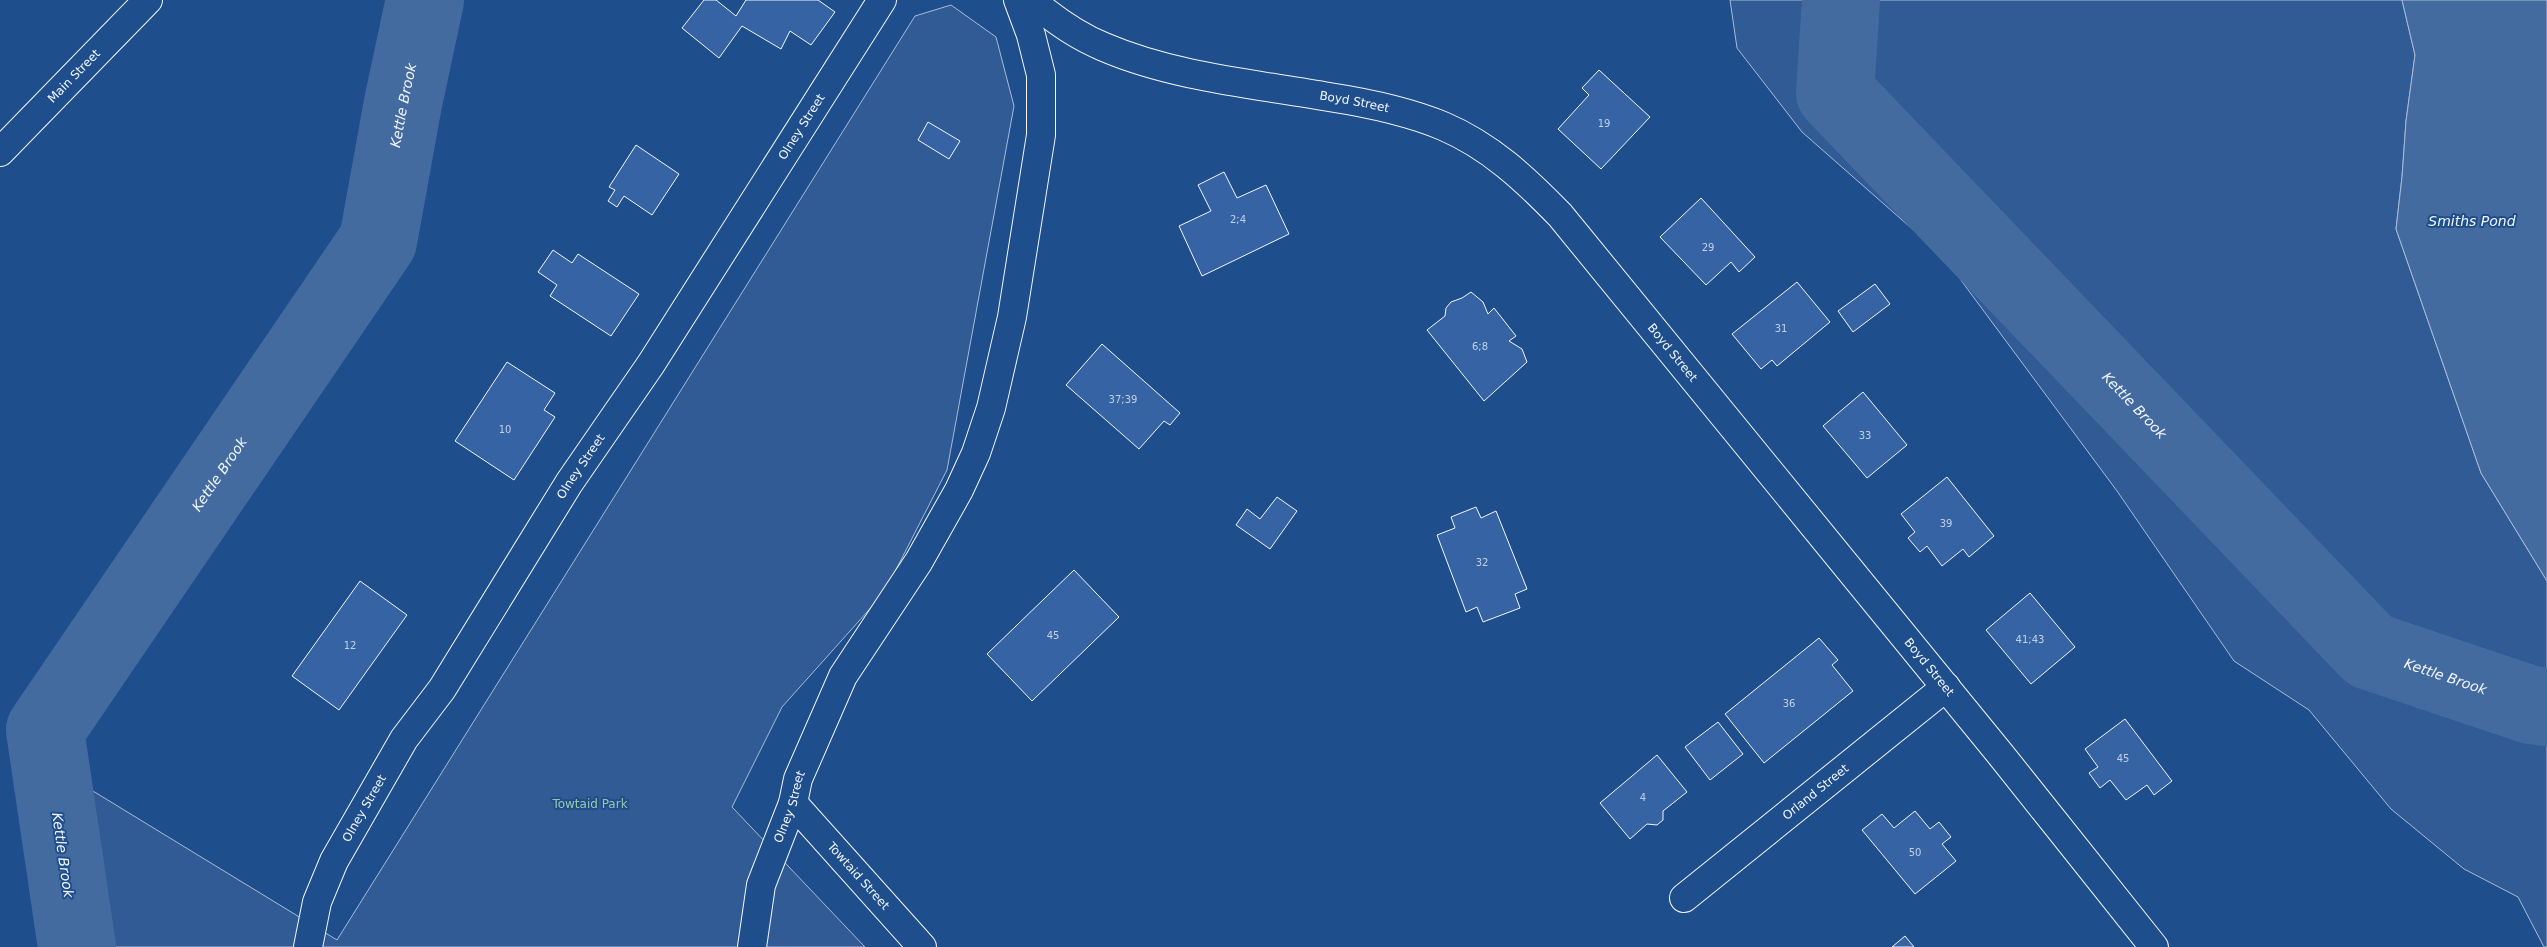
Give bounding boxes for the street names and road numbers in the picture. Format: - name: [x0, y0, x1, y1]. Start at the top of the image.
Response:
- street label: Main Street: [45, 46, 103, 106]
- street label: Boyd Street: [1318, 88, 1391, 115]
- street label: Olney Street: [775, 91, 828, 162]
- street label: Boyd Street: [1645, 321, 1700, 385]
- street label: Olney Street: [554, 431, 608, 501]
- street label: Boyd Street: [1902, 635, 1957, 699]
- street label: Orland Street: [1780, 761, 1852, 823]
- street label: Olney Street: [771, 768, 808, 845]
- street label: Olney Street: [339, 772, 389, 844]
- street label: Towtaid Street: [824, 839, 892, 913]

